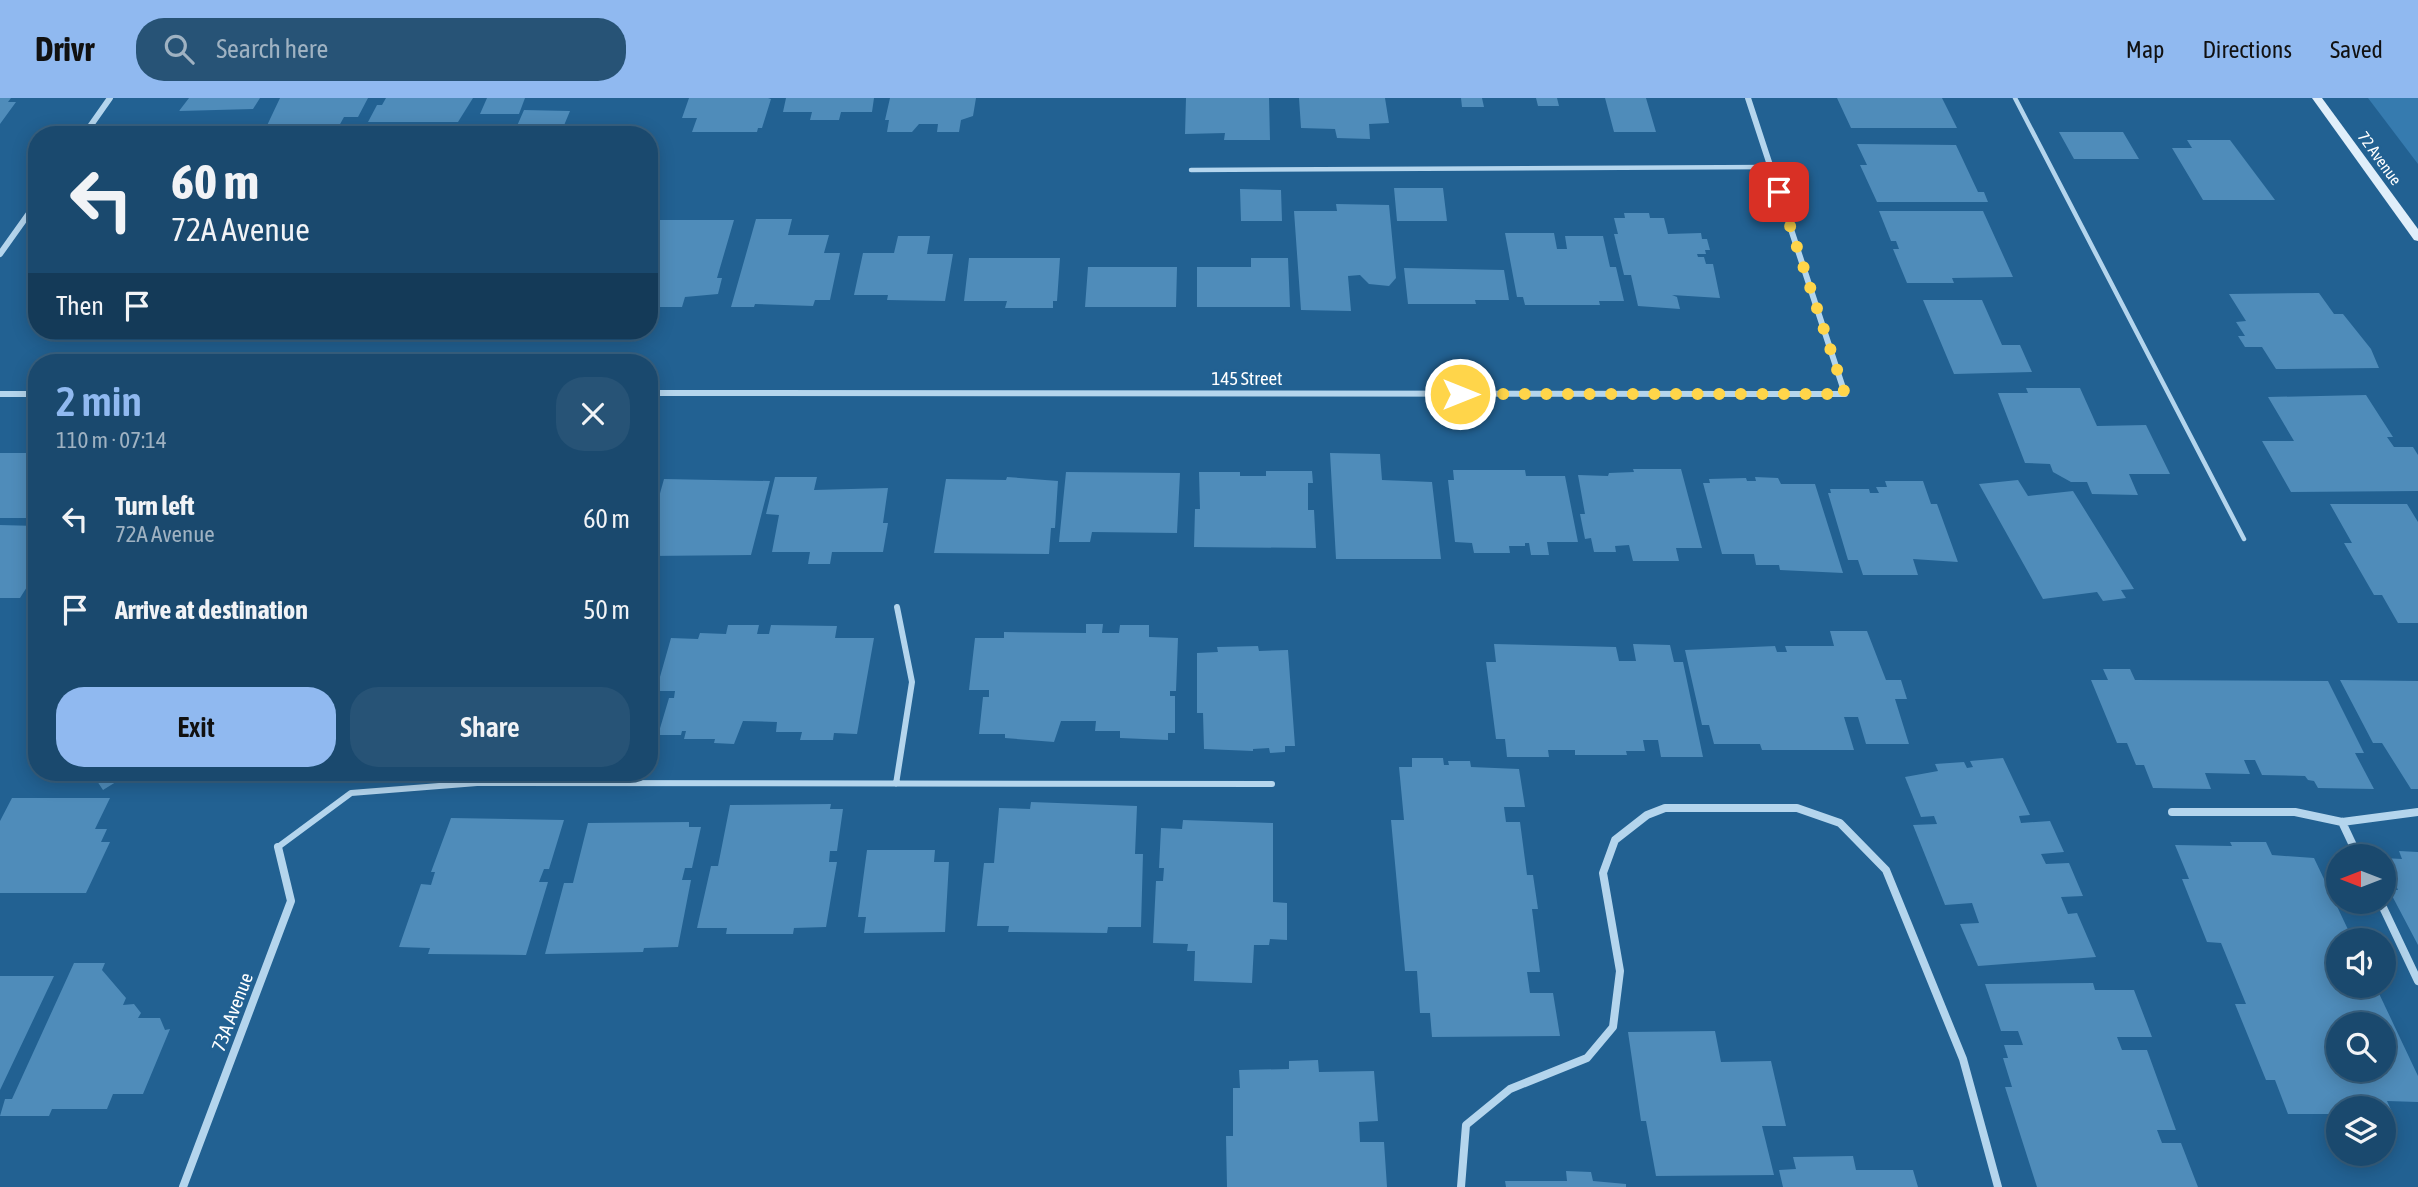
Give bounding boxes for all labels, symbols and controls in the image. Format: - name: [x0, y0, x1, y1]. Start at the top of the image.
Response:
- search box: [136, 18, 626, 81]
- text: Drivr: [35, 30, 94, 68]
- icon: search: [160, 30, 198, 68]
- text: Search here: [216, 34, 328, 64]
- text: Map: [2126, 36, 2164, 63]
- text: Directions: [2202, 36, 2292, 63]
- text: Saved: [2330, 36, 2383, 63]
- street label: 72 Avenue: [2355, 128, 2405, 188]
- text: 60 m: [171, 153, 259, 209]
- icon: left: [56, 154, 147, 245]
- pin: [1749, 162, 1809, 222]
- icon: arrive: [1760, 173, 1798, 211]
- text: 72A Avenue: [171, 211, 310, 248]
- icon: arrive: [118, 287, 156, 325]
- text: Then: [56, 291, 104, 321]
- position arrow: [1423, 357, 1497, 431]
- street label: 145 Street: [1211, 367, 1283, 389]
- text: 2 min: [56, 377, 142, 425]
- button: close: [556, 377, 630, 451]
- text: 110 m · 07:14: [56, 427, 167, 453]
- text: Turn left: [115, 491, 195, 521]
- icon: left: [56, 500, 94, 538]
- text: 60 m: [583, 504, 630, 534]
- text: 72A Avenue: [115, 521, 215, 547]
- icon: arrive: [56, 591, 94, 629]
- text: Arrive at destination: [115, 595, 308, 625]
- text: 50 m: [583, 595, 630, 625]
- button: Exit: [56, 687, 336, 767]
- button: Share: [350, 687, 630, 767]
- north arrow: [2326, 844, 2396, 914]
- map controls: [2326, 844, 2396, 1166]
- button: sound: [2326, 928, 2396, 998]
- street label: 73A Avenue: [207, 970, 257, 1054]
- button: search: [2326, 1012, 2396, 1082]
- button: layers: [2326, 1096, 2396, 1166]

